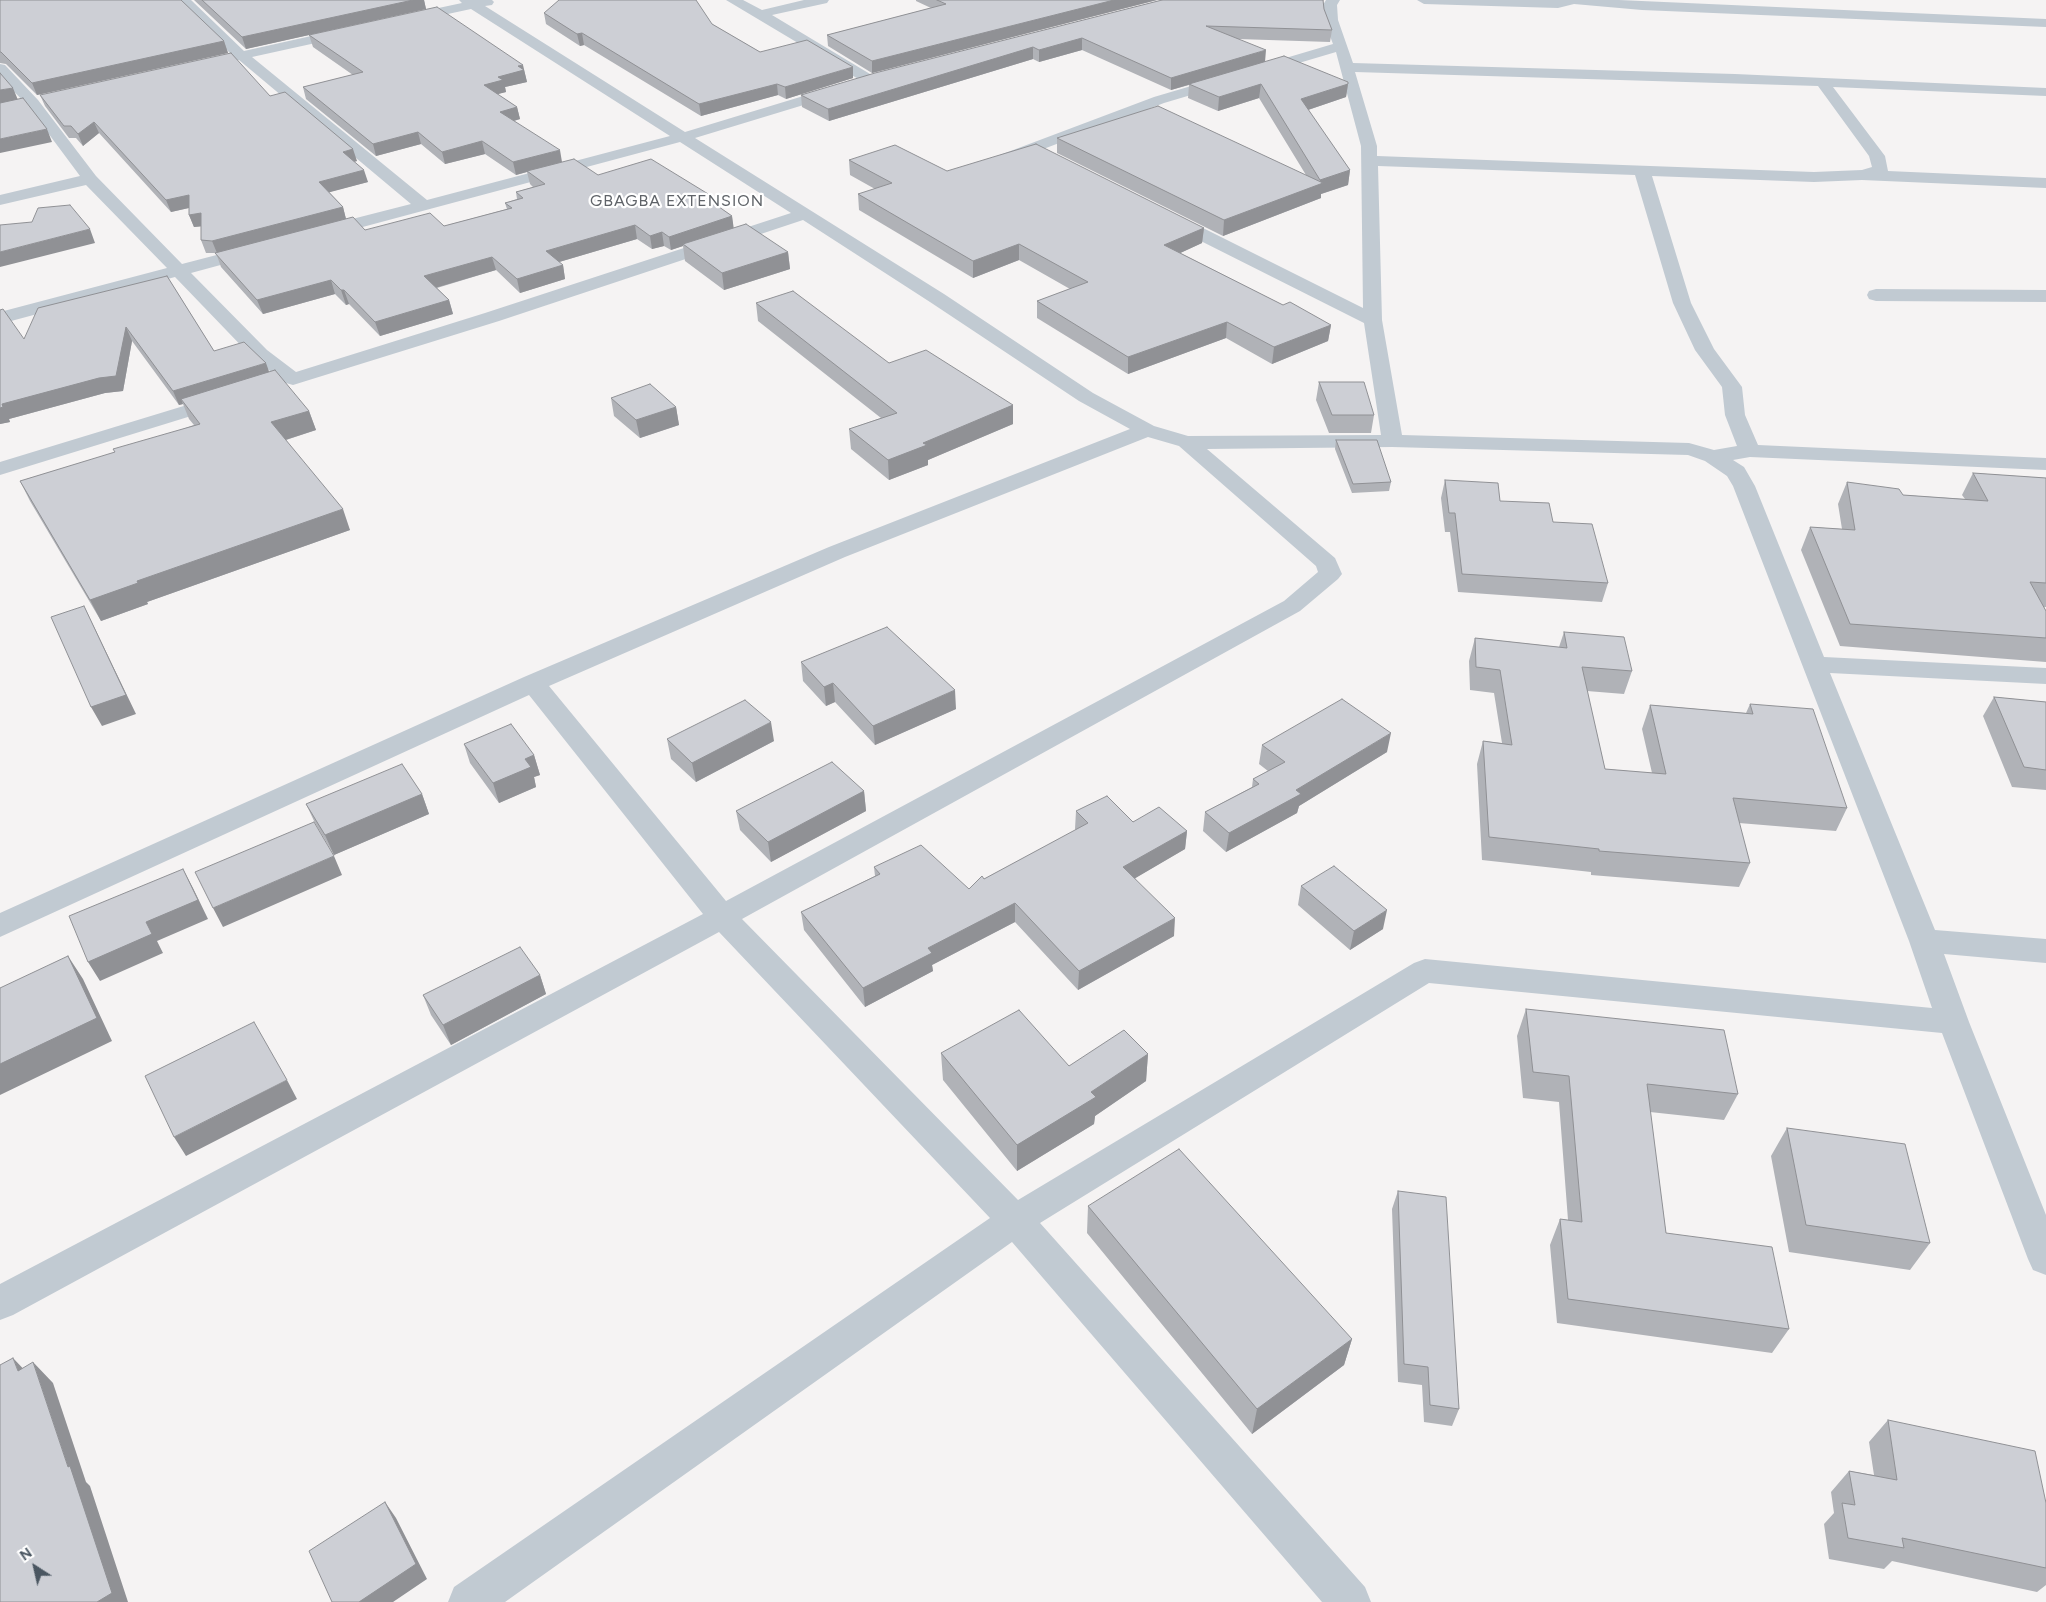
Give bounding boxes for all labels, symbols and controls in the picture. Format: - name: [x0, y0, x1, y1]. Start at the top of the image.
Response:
- district label: GBAGBA EXTENSION: [588, 191, 766, 211]
- north arrow: [10, 1542, 60, 1592]
- text: N: [17, 1544, 35, 1564]

